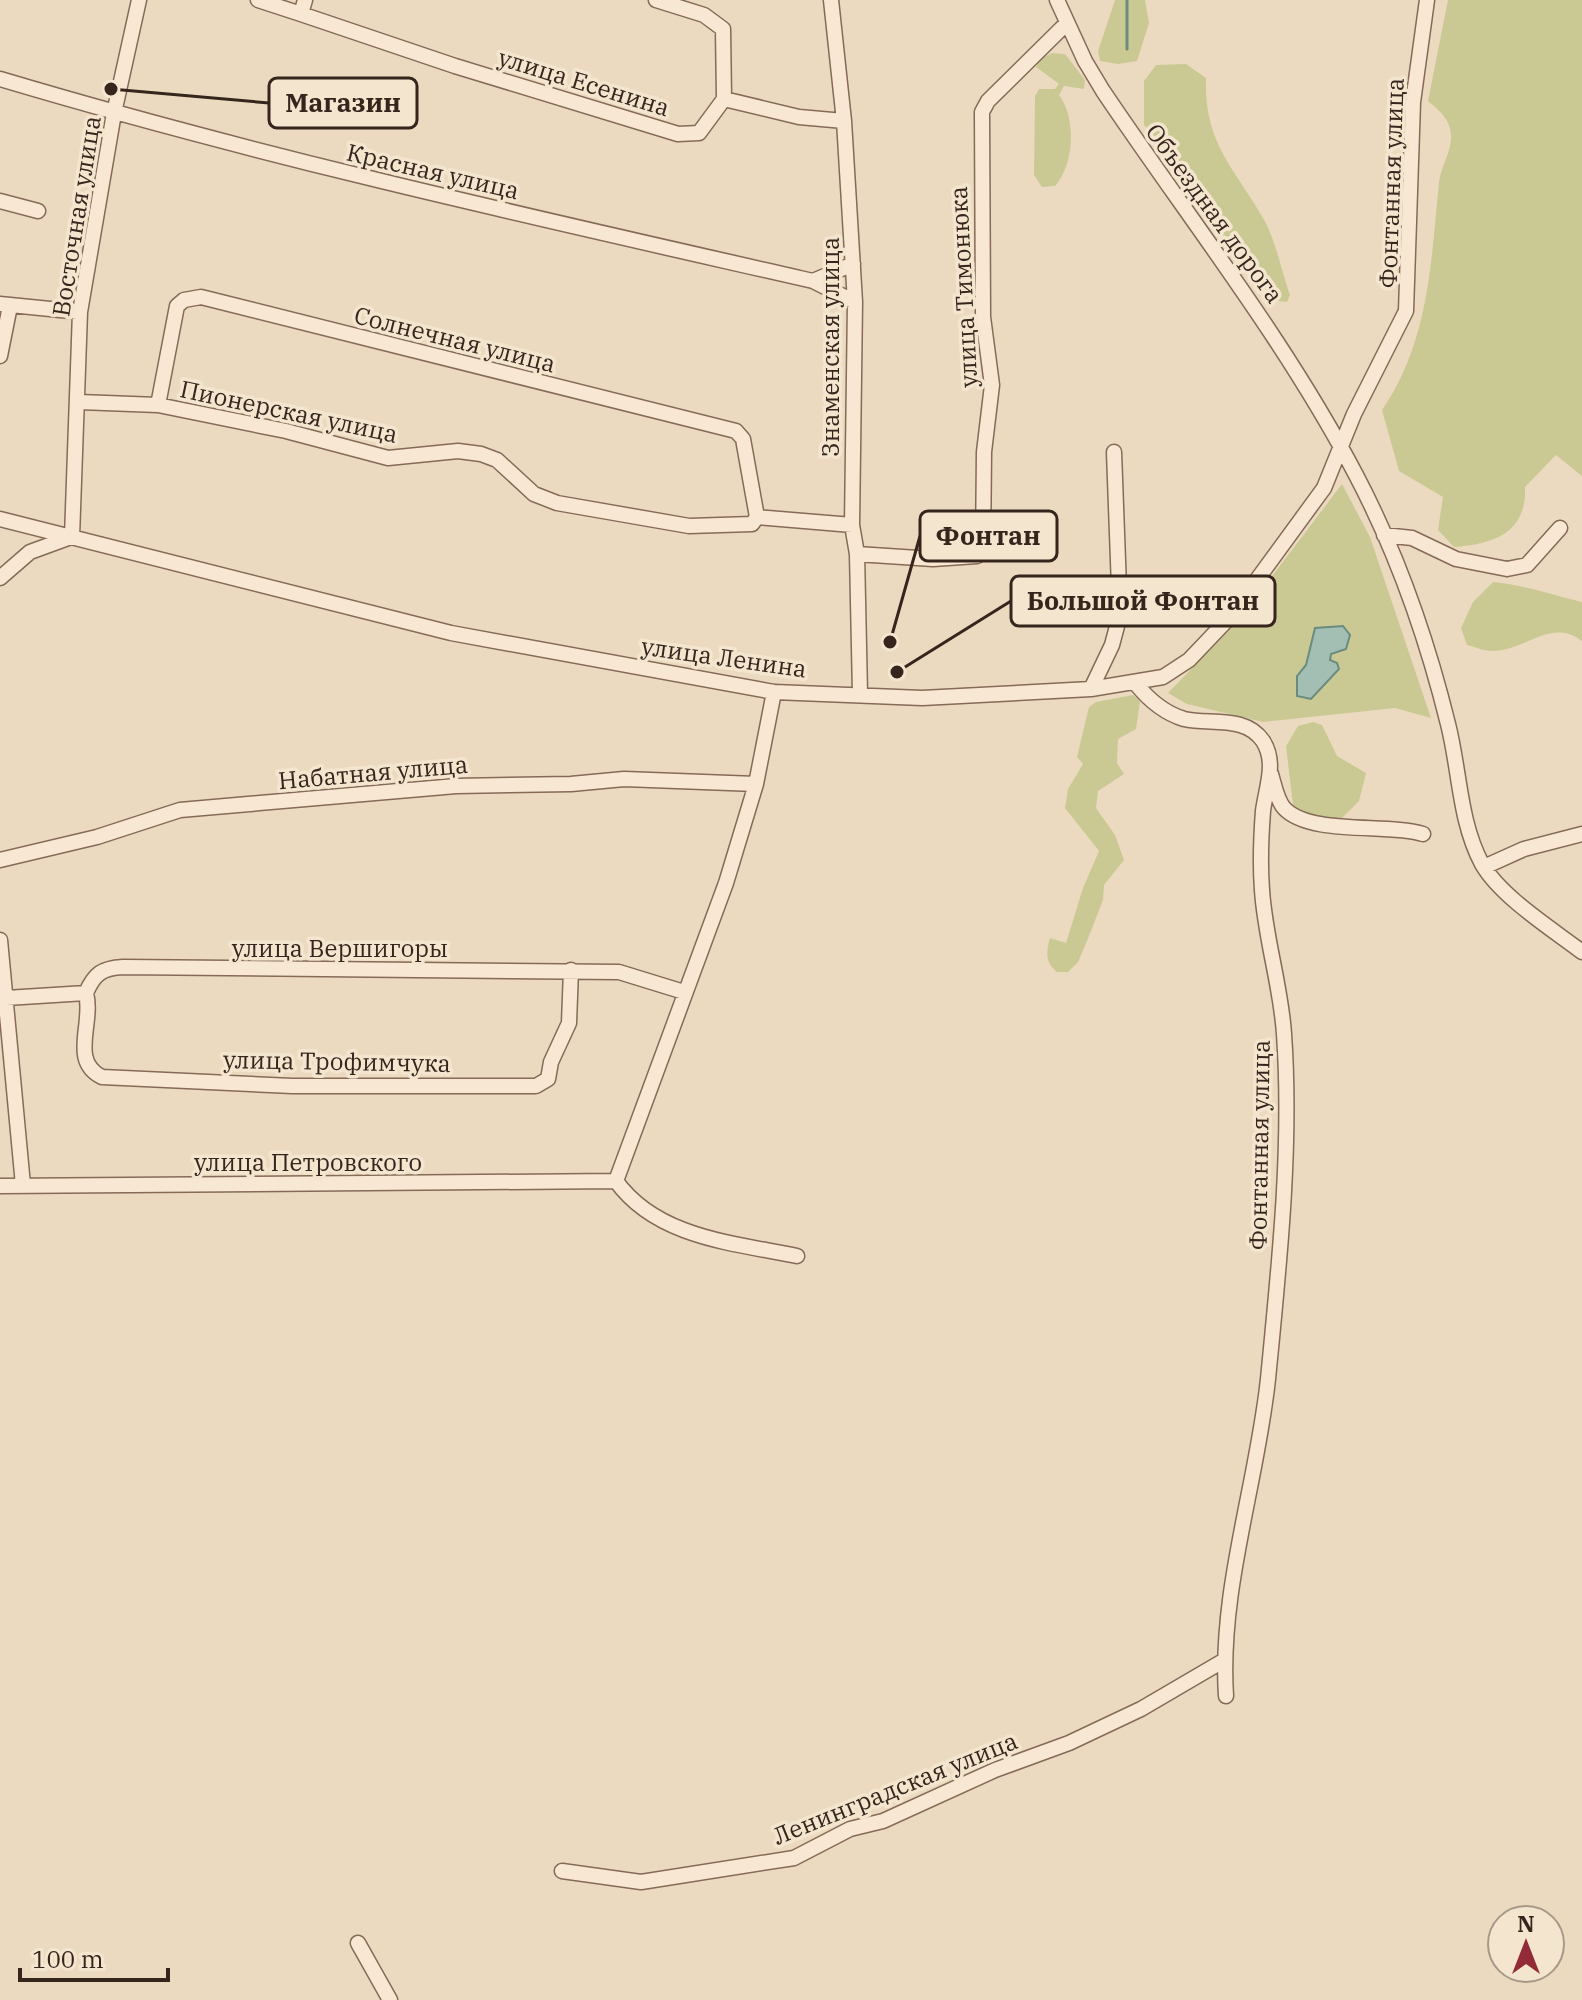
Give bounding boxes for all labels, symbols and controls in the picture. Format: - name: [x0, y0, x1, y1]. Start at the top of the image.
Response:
- street label: улица Есенина: [494, 41, 674, 123]
- street label: Фонтанная улица: [1371, 77, 1411, 289]
- callout: Магазин: [269, 78, 417, 128]
- text: Магазин: [285, 85, 401, 119]
- street label: Восточная улица: [44, 113, 108, 319]
- street label: Объездная дорога: [1139, 117, 1291, 309]
- street label: Красная улица: [344, 136, 522, 206]
- street label: улица Тимонюка: [942, 185, 984, 389]
- street label: Знаменская улица: [814, 237, 846, 457]
- street label: Солнечная улица: [351, 299, 559, 379]
- street label: Пионерская улица: [177, 372, 401, 450]
- callout: Фонтан: [920, 511, 1057, 561]
- text: Фонтан: [935, 518, 1041, 552]
- callout: Большой Фонтан: [1011, 576, 1275, 626]
- text: Большой Фонтан: [1027, 583, 1259, 617]
- street label: улица Ленина: [639, 630, 809, 684]
- street label: Набатная улица: [277, 748, 469, 796]
- street label: улица Вершигоры: [232, 932, 448, 964]
- street label: Фонтанная улица: [1241, 1040, 1277, 1250]
- street label: улица Трофимчука: [223, 1043, 451, 1079]
- street label: улица Петровского: [194, 1146, 422, 1178]
- street label: Ленинградская улица: [768, 1724, 1022, 1852]
- north arrow: [1486, 1904, 1566, 1984]
- text: N: [1517, 1909, 1535, 1938]
- scale bar: [20, 1932, 168, 1982]
- text: 100 m: [32, 1943, 104, 1975]

